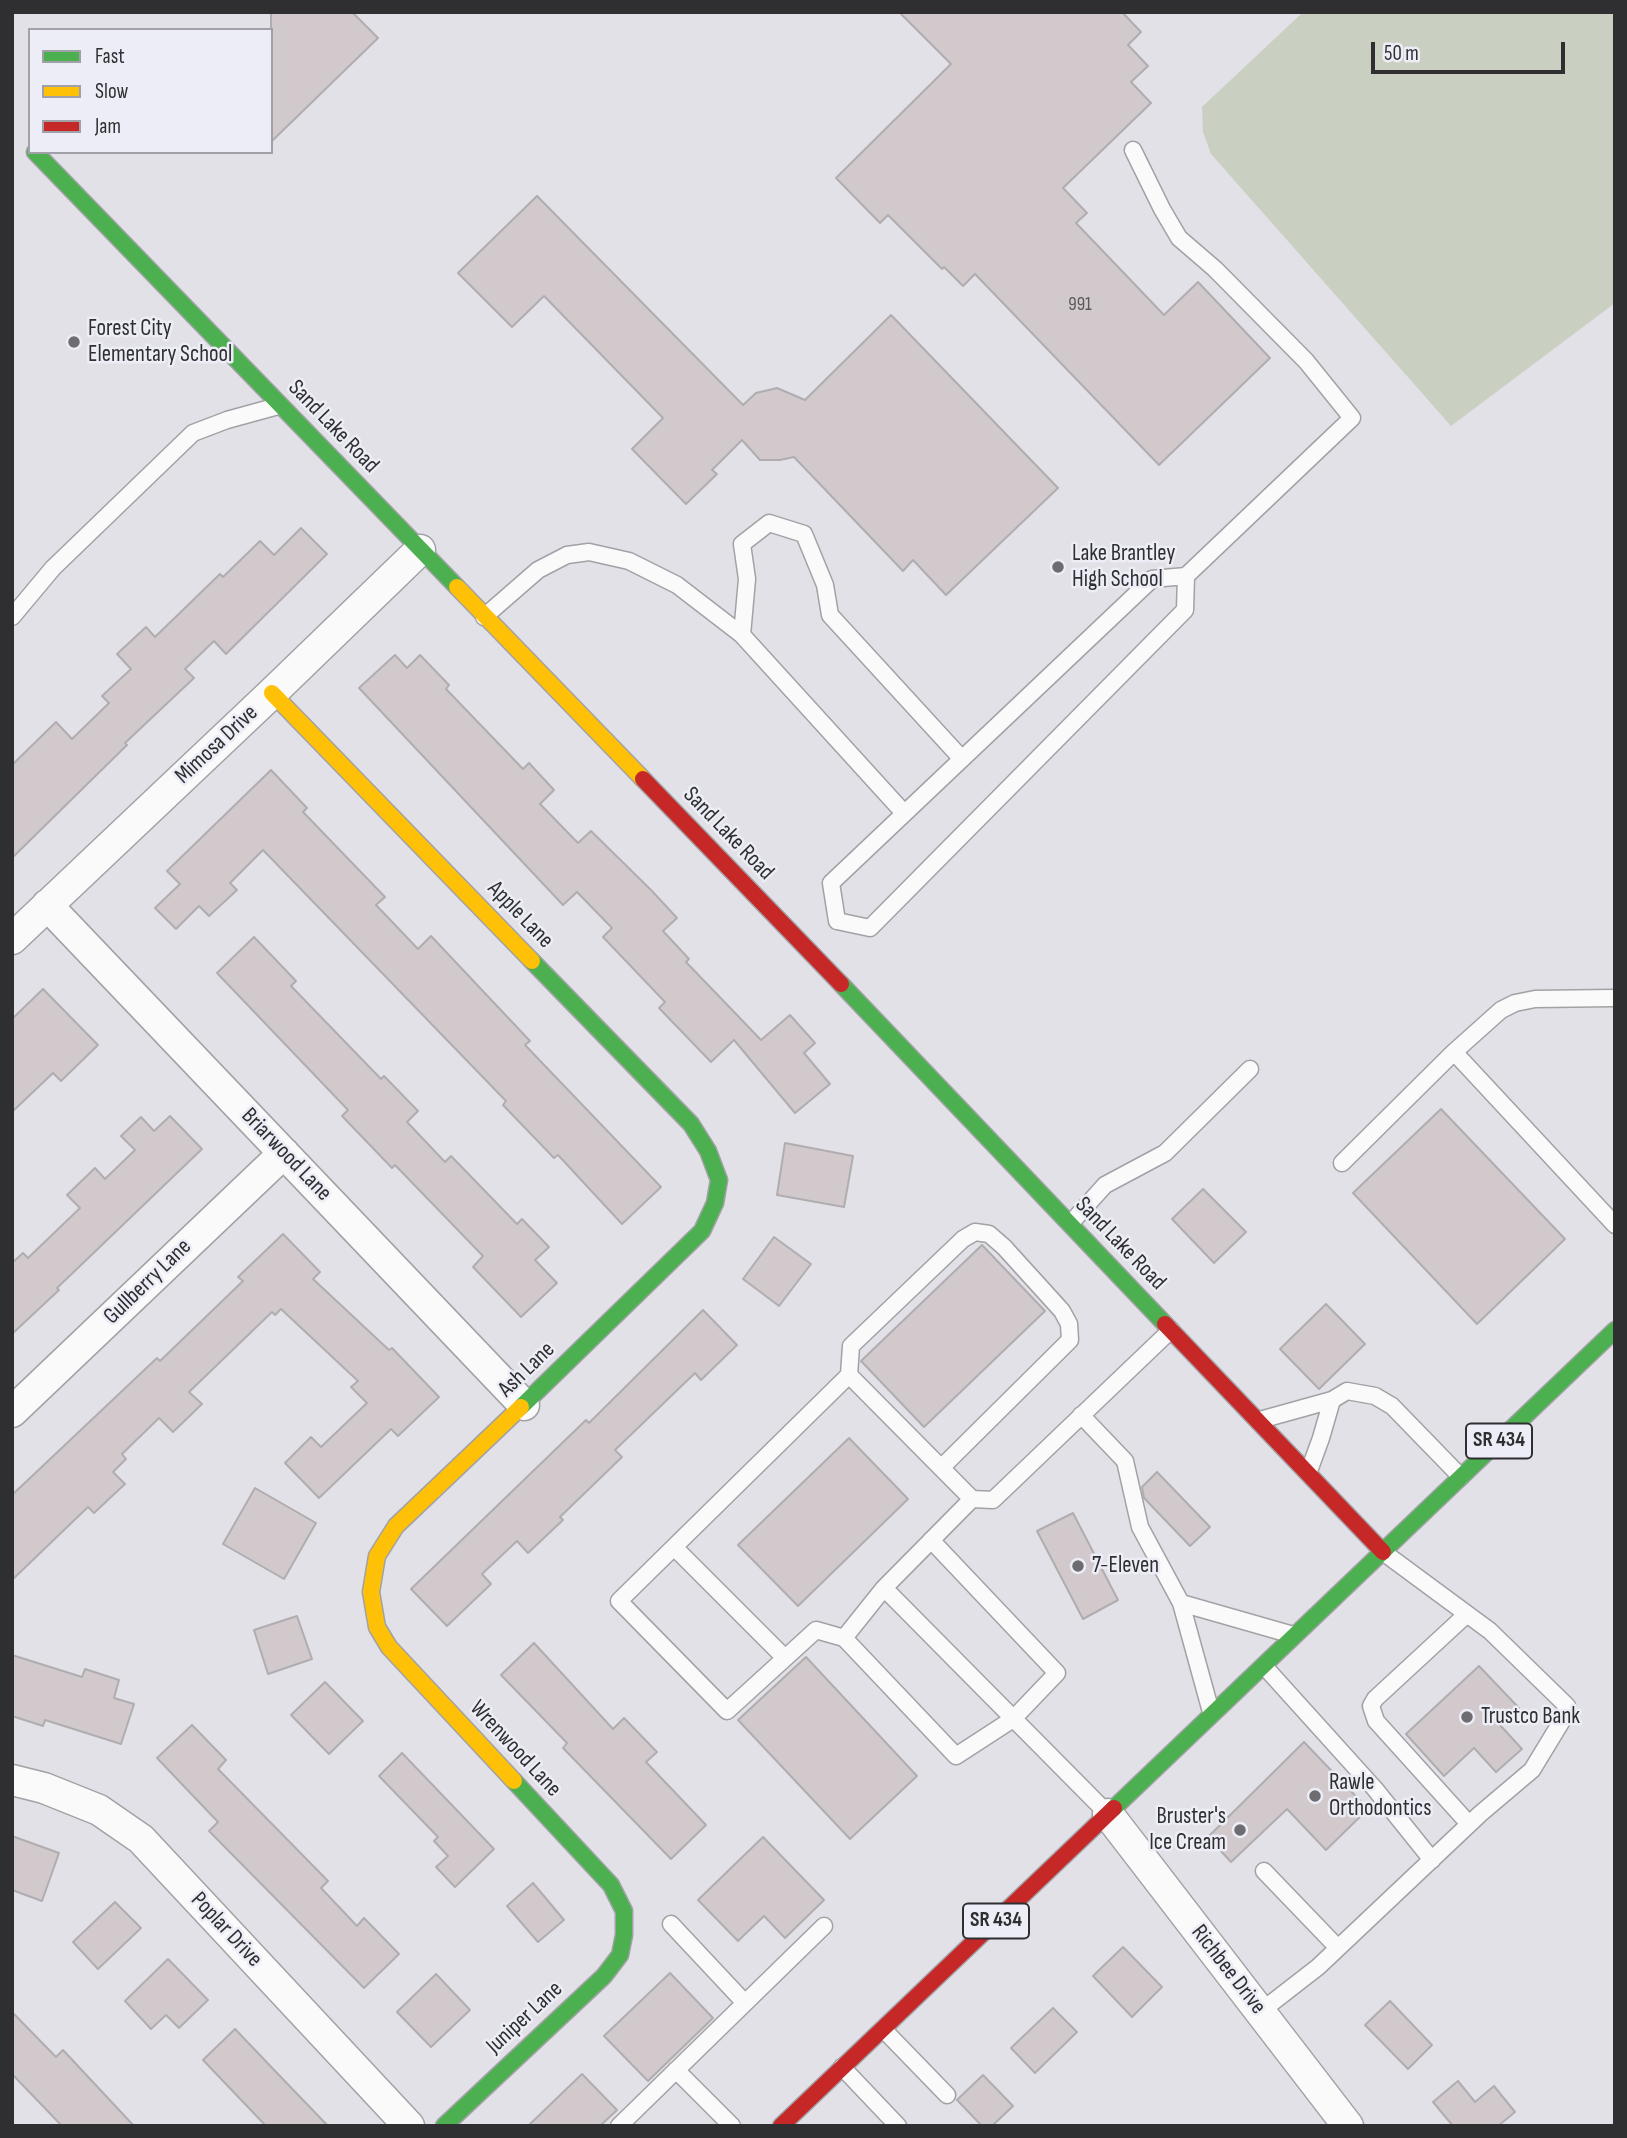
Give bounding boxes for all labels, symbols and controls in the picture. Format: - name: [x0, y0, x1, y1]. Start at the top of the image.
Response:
- legend: [28, 28, 273, 154]
- scale bar: [1375, 28, 1569, 72]
- text: 50 m: [1384, 41, 1419, 66]
- text: Fast: [95, 44, 125, 69]
- text: Slow: [95, 79, 128, 104]
- text: Jam: [95, 114, 121, 139]
- house number: 991: [1068, 294, 1092, 316]
- place label: Forest City Elementary School: [88, 315, 232, 369]
- marker: Forest City Elementary School: [66, 334, 82, 350]
- street label: Sand Lake Road: [282, 375, 384, 479]
- place label: Lake Brantley High School: [1072, 540, 1175, 594]
- marker: Lake Brantley High School: [1050, 559, 1066, 575]
- street label: Mimosa Drive: [170, 700, 264, 790]
- street label: Sand Lake Road: [677, 782, 779, 886]
- street label: Apple Lane: [481, 876, 559, 954]
- street label: Briarwood Lane: [235, 1103, 337, 1207]
- street label: Sand Lake Road: [1069, 1192, 1171, 1296]
- street label: Gullberry Lane: [99, 1234, 197, 1330]
- street label: Ash Lane: [493, 1336, 561, 1404]
- road number: SR 434: [1466, 1424, 1532, 1458]
- place label: 7-Eleven: [1092, 1552, 1159, 1580]
- marker: 7-Eleven: [1070, 1558, 1086, 1574]
- street label: Wrenwood Lane: [463, 1695, 567, 1803]
- place label: Trustco Bank: [1481, 1703, 1580, 1731]
- marker: Trustco Bank: [1459, 1709, 1475, 1725]
- place label: Rawle Orthodontics: [1329, 1769, 1432, 1823]
- marker: Rawle Orthodontics: [1307, 1788, 1323, 1804]
- place label: Bruster's Ice Cream: [1149, 1803, 1226, 1857]
- marker: Bruster's Ice Cream: [1232, 1822, 1248, 1838]
- street label: Poplar Drive: [184, 1887, 268, 1973]
- road number: SR 434: [963, 1904, 1029, 1938]
- street label: Richbee Drive: [1185, 1920, 1271, 2020]
- street label: Juniper Lane: [481, 1976, 569, 2060]

